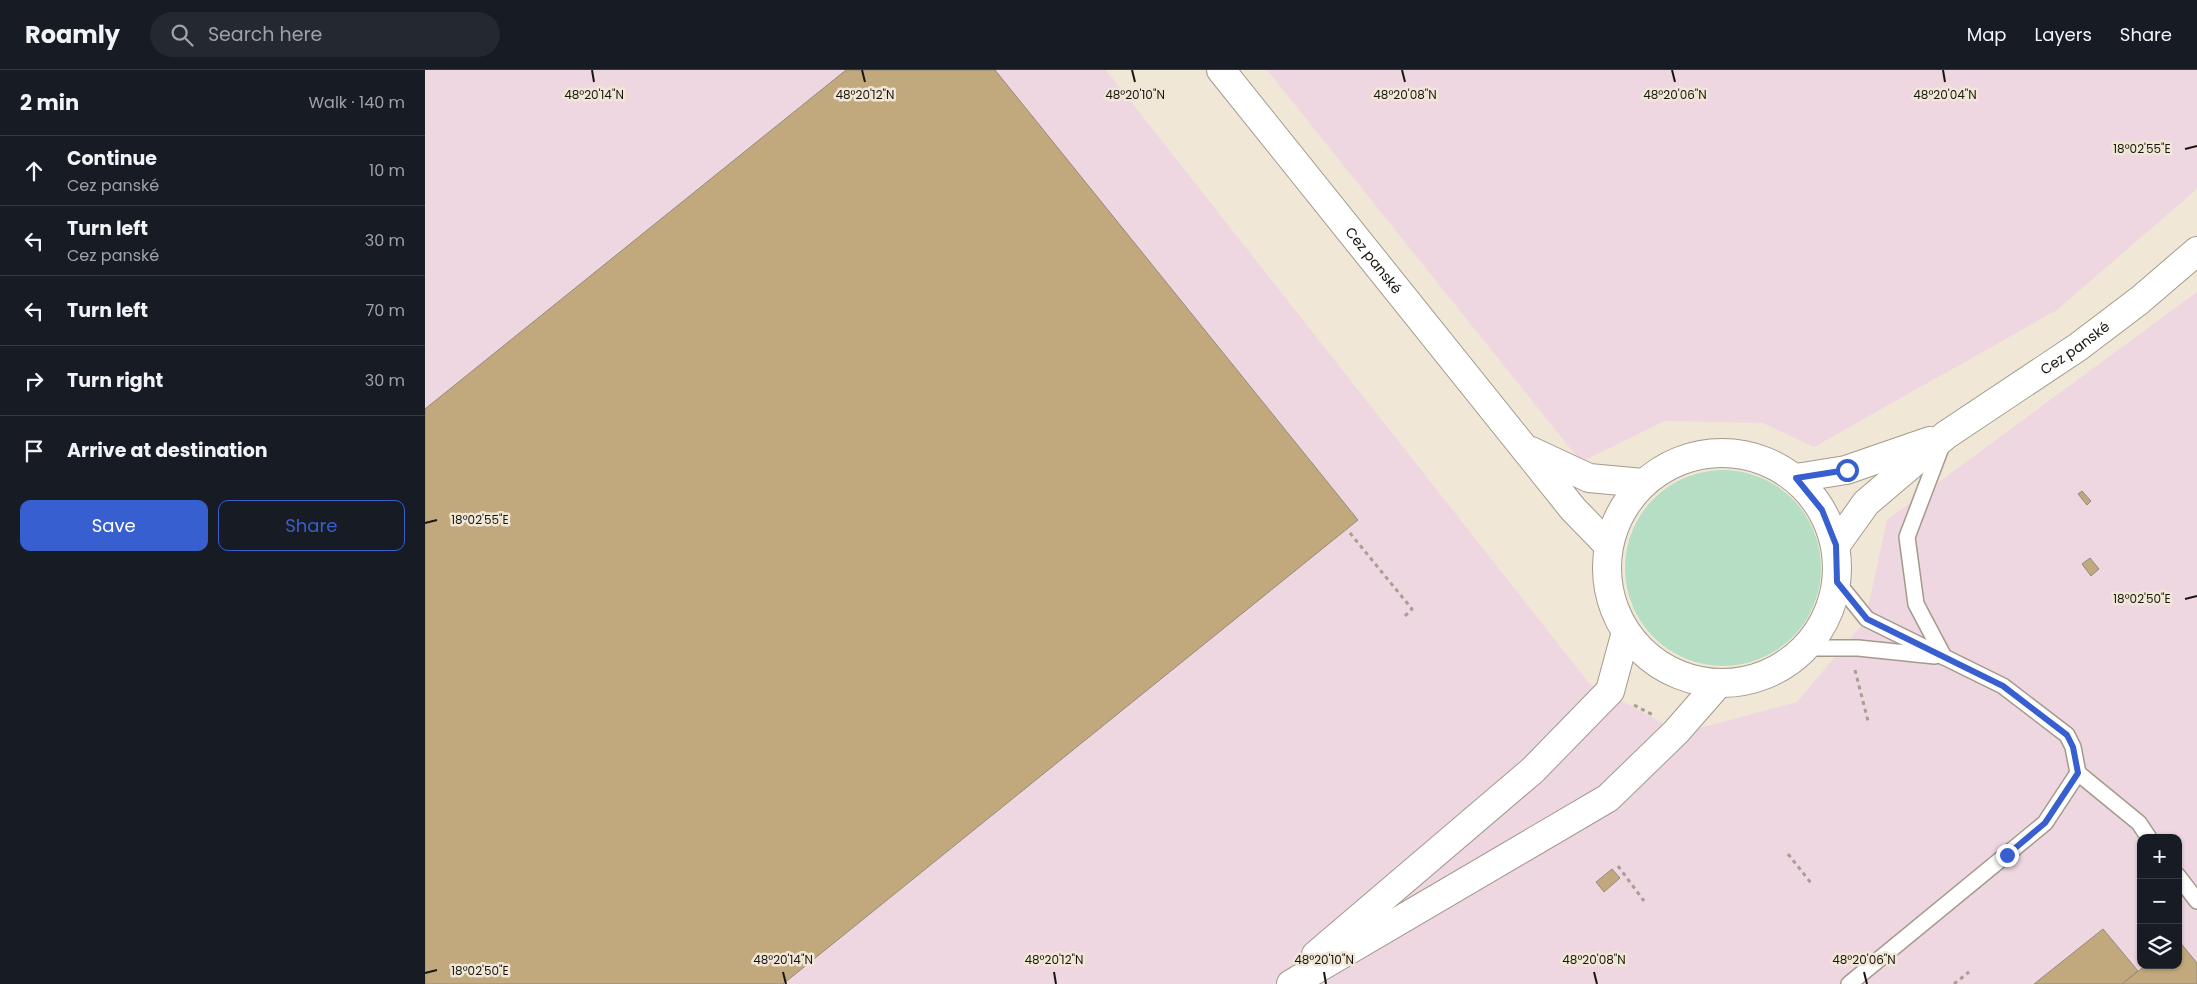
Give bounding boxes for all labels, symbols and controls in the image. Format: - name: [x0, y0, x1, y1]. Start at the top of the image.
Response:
- search box: [150, 12, 500, 57]
- text: Roamly: [25, 18, 120, 51]
- icon: search: [168, 21, 196, 49]
- text: Search here: [208, 21, 322, 48]
- text: Map: [1967, 22, 2007, 47]
- text: Layers: [2035, 22, 2092, 47]
- text: Share: [2120, 22, 2172, 47]
- text: 48°20'14"N: [564, 86, 624, 103]
- text: 48°20'12"N: [835, 86, 895, 103]
- text: 48°20'10"N: [1105, 86, 1165, 103]
- text: 48°20'08"N: [1373, 86, 1437, 103]
- text: 48°20'06"N: [1643, 86, 1707, 103]
- text: 48°20'04"N: [1913, 86, 1977, 103]
- text: 2 min: [20, 88, 79, 117]
- text: Walk · 140 m: [308, 91, 405, 114]
- text: 18°02'55"E: [2113, 140, 2171, 157]
- text: Continue: [67, 145, 157, 172]
- icon: ahead: [20, 157, 48, 185]
- text: 10 m: [369, 159, 405, 182]
- text: Cez panské: [67, 174, 159, 197]
- text: Turn left: [67, 215, 148, 242]
- street label: Cez panské: [1341, 223, 1407, 298]
- icon: left: [20, 227, 48, 255]
- text: 30 m: [365, 229, 405, 252]
- text: Cez panské: [67, 244, 159, 267]
- icon: left: [20, 297, 48, 325]
- text: Turn left: [67, 297, 148, 324]
- text: 70 m: [365, 299, 405, 322]
- street label: Cez panské: [2036, 316, 2114, 380]
- icon: right: [20, 367, 48, 395]
- text: Turn right: [67, 367, 163, 394]
- text: 30 m: [365, 369, 405, 392]
- icon: arrive: [20, 437, 48, 465]
- text: Arrive at destination: [67, 437, 268, 464]
- route start: [1836, 459, 1859, 482]
- button: Save: [20, 500, 208, 551]
- button: Share: [218, 500, 405, 551]
- text: 18°02'55"E: [451, 511, 509, 528]
- text: 18°02'50"E: [2113, 590, 2171, 607]
- map controls: [2137, 834, 2182, 969]
- button: +: [2137, 834, 2182, 879]
- route end: [1996, 844, 2019, 867]
- button: −: [2137, 879, 2182, 924]
- button: layers: [2137, 924, 2182, 969]
- text: 48°20'14"N: [753, 951, 813, 968]
- text: 48°20'12"N: [1024, 951, 1084, 968]
- text: 48°20'10"N: [1294, 951, 1354, 968]
- text: 48°20'08"N: [1562, 951, 1626, 968]
- text: 48°20'06"N: [1832, 951, 1896, 968]
- text: 18°02'50"E: [451, 962, 509, 979]

